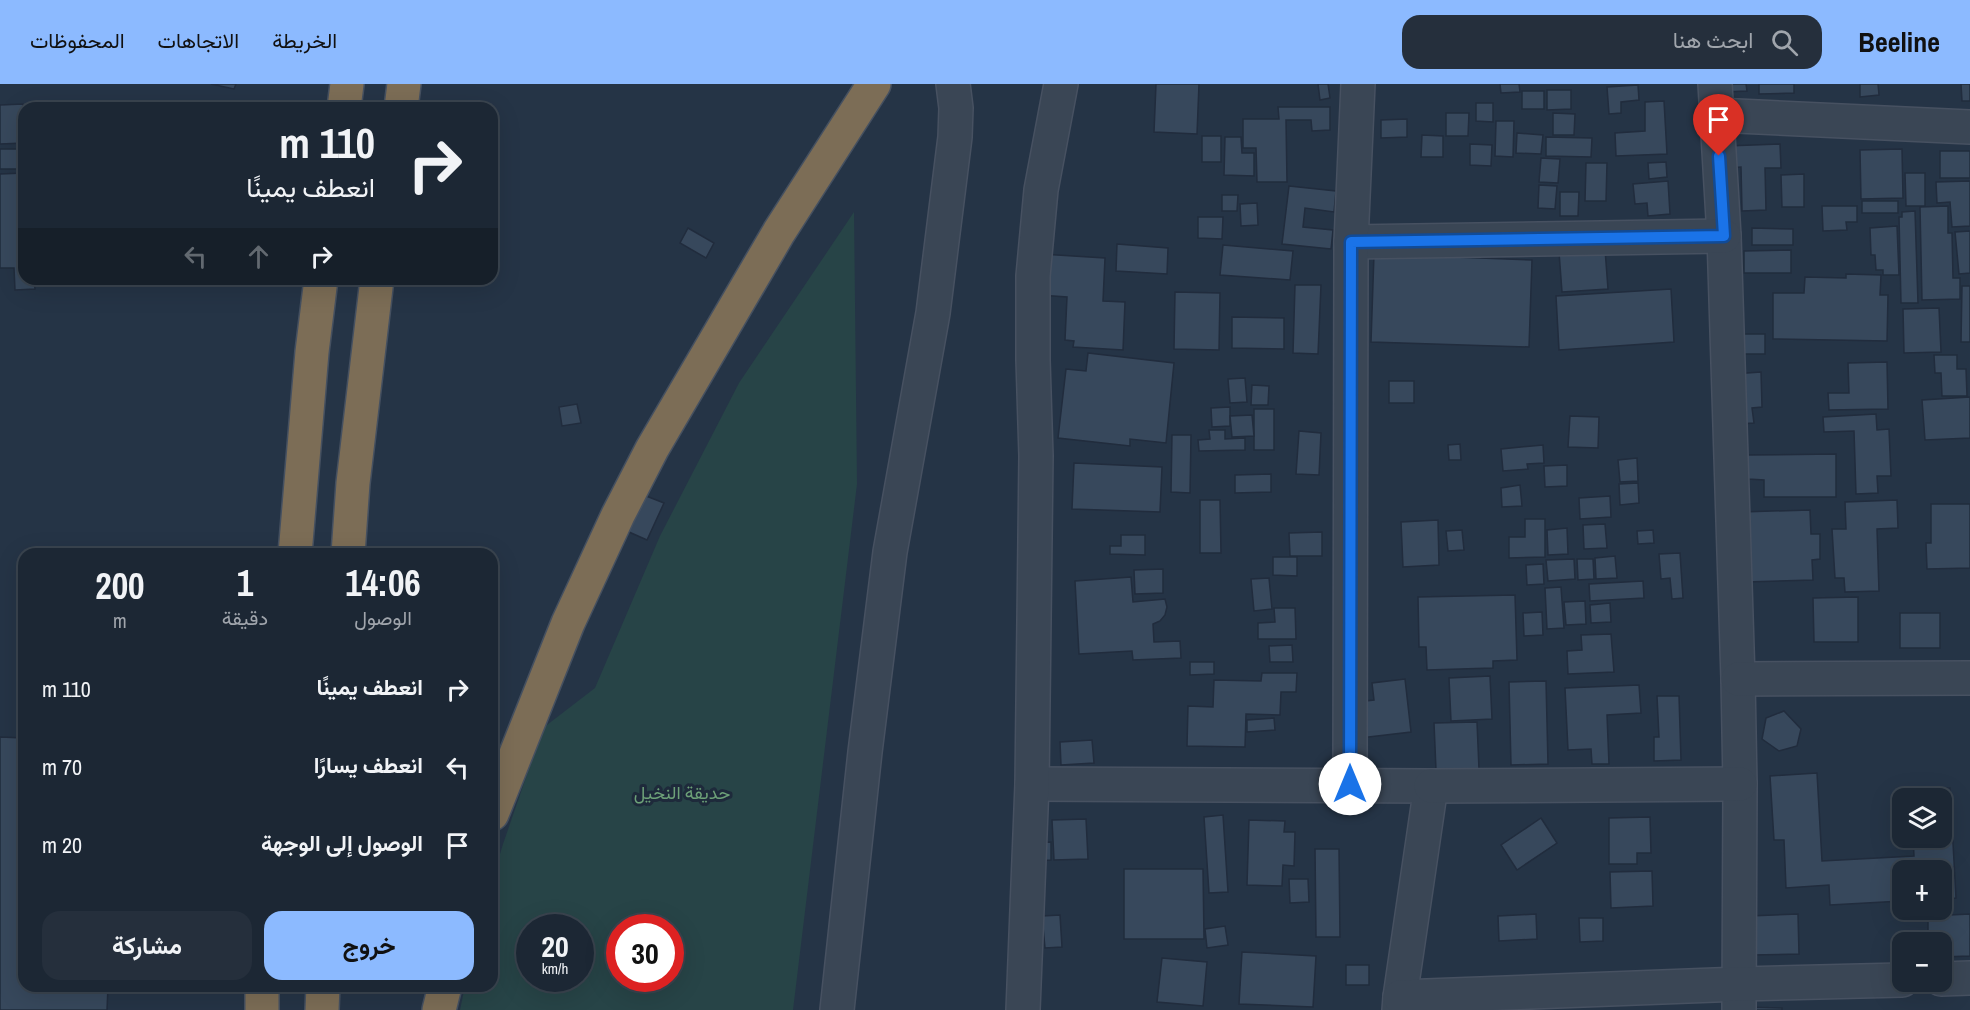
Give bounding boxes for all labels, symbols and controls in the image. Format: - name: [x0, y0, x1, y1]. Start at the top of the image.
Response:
- search box: [1402, 15, 1822, 69]
- text: Beeline: [1858, 23, 1940, 61]
- text: ابحث هنا: [1673, 25, 1753, 55]
- text: المحفوظات: [30, 26, 125, 55]
- text: الاتجاهات: [158, 26, 239, 55]
- text: الخريطة: [272, 26, 337, 55]
- icon: search: [1768, 26, 1801, 59]
- pin: [1693, 94, 1744, 156]
- icon: arrive: [1702, 103, 1735, 136]
- text: 110 m: [279, 115, 375, 171]
- icon: right: [396, 126, 474, 204]
- text: انعطف يمينًا: [246, 169, 375, 205]
- icon: left: [179, 240, 212, 273]
- icon: ahead: [242, 240, 275, 273]
- icon: right: [305, 240, 338, 273]
- text: 1: [237, 559, 253, 607]
- text: 14:06: [345, 559, 421, 607]
- text: 200: [95, 562, 145, 610]
- text: دقيقة: [222, 604, 268, 631]
- text: الوصول: [354, 604, 412, 631]
- text: m: [113, 607, 127, 634]
- text: انعطف يمينًا: [317, 672, 423, 702]
- icon: right: [441, 673, 474, 706]
- text: 110 m: [42, 674, 91, 704]
- text: انعطف يسارًا: [314, 750, 423, 780]
- icon: left: [441, 751, 474, 784]
- text: 70 m: [42, 752, 82, 782]
- position arrow: [1318, 752, 1382, 816]
- park label: حديقة النخيل: [634, 780, 730, 805]
- map controls: [1892, 788, 1952, 992]
- button: layers: [1892, 788, 1952, 848]
- text: الوصول إلى الوجهة: [261, 828, 423, 858]
- icon: arrive: [441, 829, 474, 862]
- text: 20 m: [42, 830, 82, 860]
- button: +: [1892, 860, 1952, 920]
- button: مشاركة: [42, 911, 252, 980]
- button: خروج: [264, 911, 474, 980]
- speed limit sign: 30: [606, 914, 684, 992]
- text: 20: [541, 926, 569, 966]
- button: −: [1892, 932, 1952, 992]
- text: km/h: [542, 958, 568, 979]

